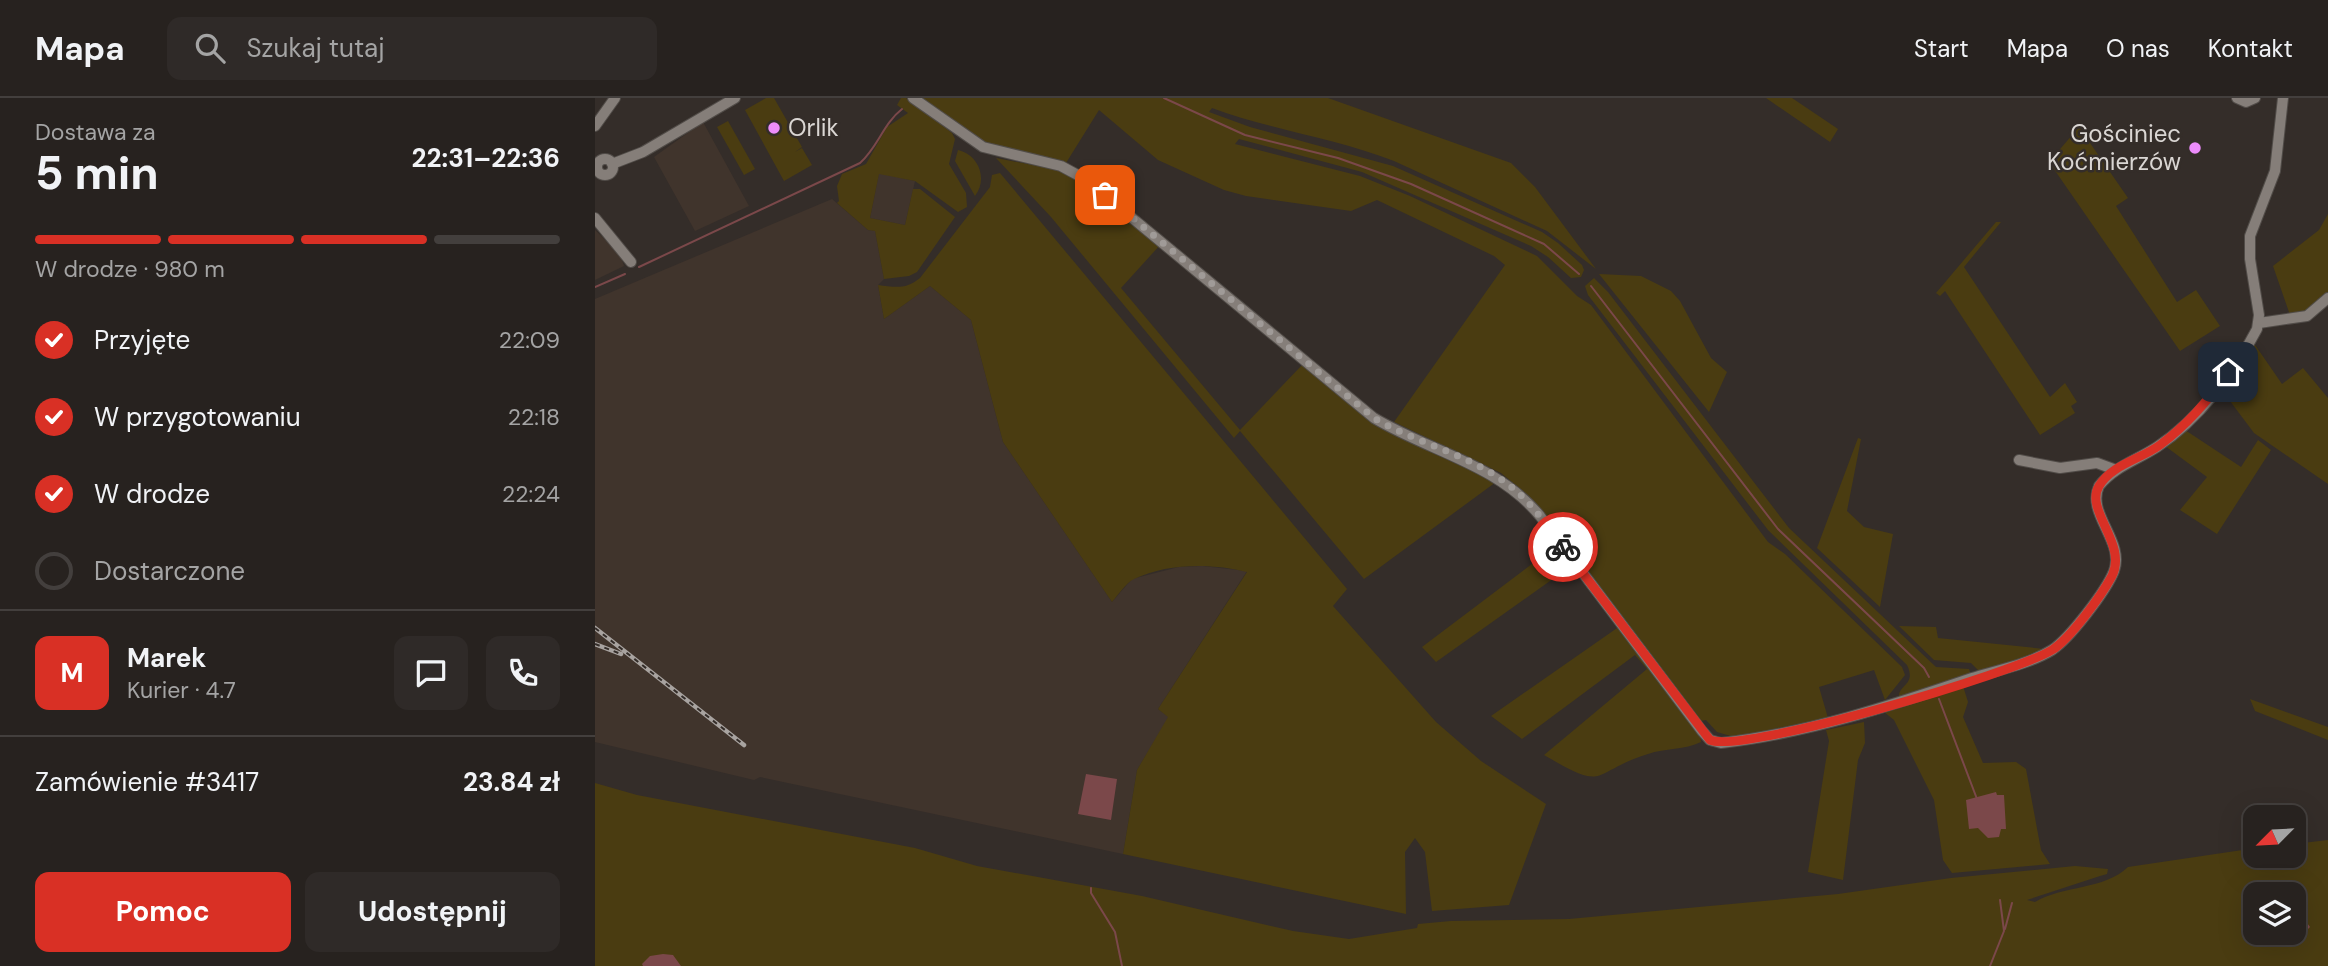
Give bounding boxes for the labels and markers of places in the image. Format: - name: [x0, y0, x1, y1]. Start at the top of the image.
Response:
- place label: Orlik: [788, 112, 839, 143]
- place label: Gościniec Koćmierzów: [2047, 118, 2181, 177]
- marker: Orlik: [766, 120, 782, 136]
- marker: Gościniec Koćmierzów: [2187, 140, 2203, 156]
- pin: [1075, 165, 1135, 225]
- pin: [2198, 342, 2258, 402]

